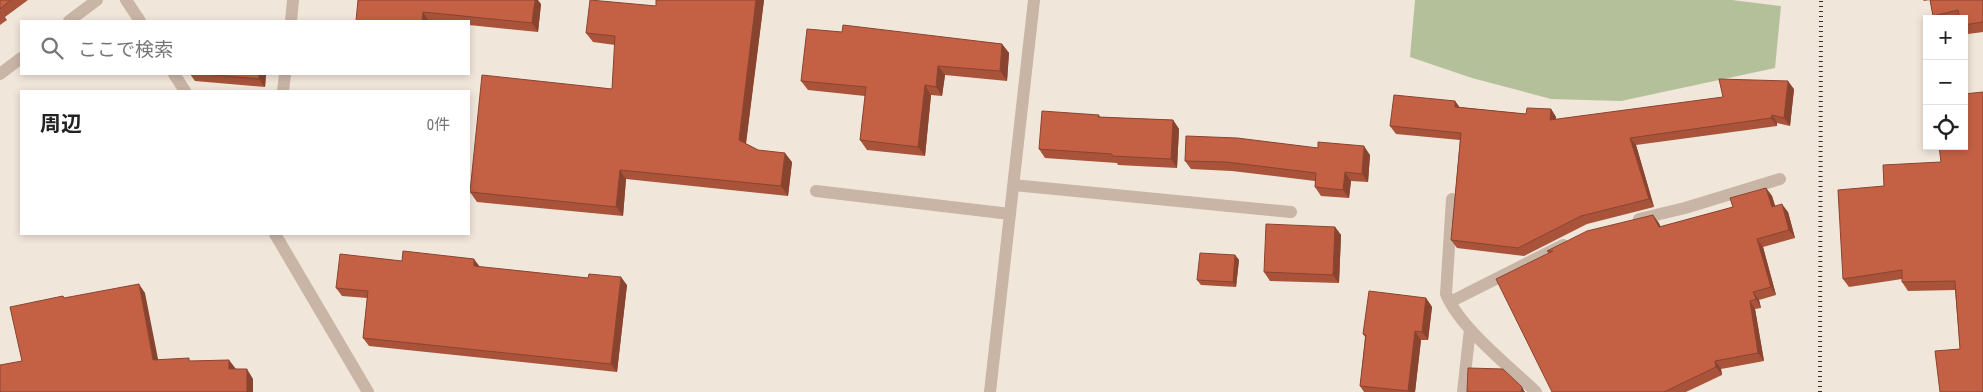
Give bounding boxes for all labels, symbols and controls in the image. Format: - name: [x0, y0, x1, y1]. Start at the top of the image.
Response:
- map controls: [1923, 15, 1968, 150]
- button: +: [1923, 15, 1968, 60]
- search box: [20, 20, 470, 75]
- icon: search: [38, 34, 66, 62]
- text: ここで検索: [78, 36, 173, 62]
- button: −: [1923, 60, 1968, 105]
- button: locate: [1923, 105, 1968, 150]
- text: 周辺: [40, 109, 82, 138]
- text: 0件: [427, 113, 450, 135]

